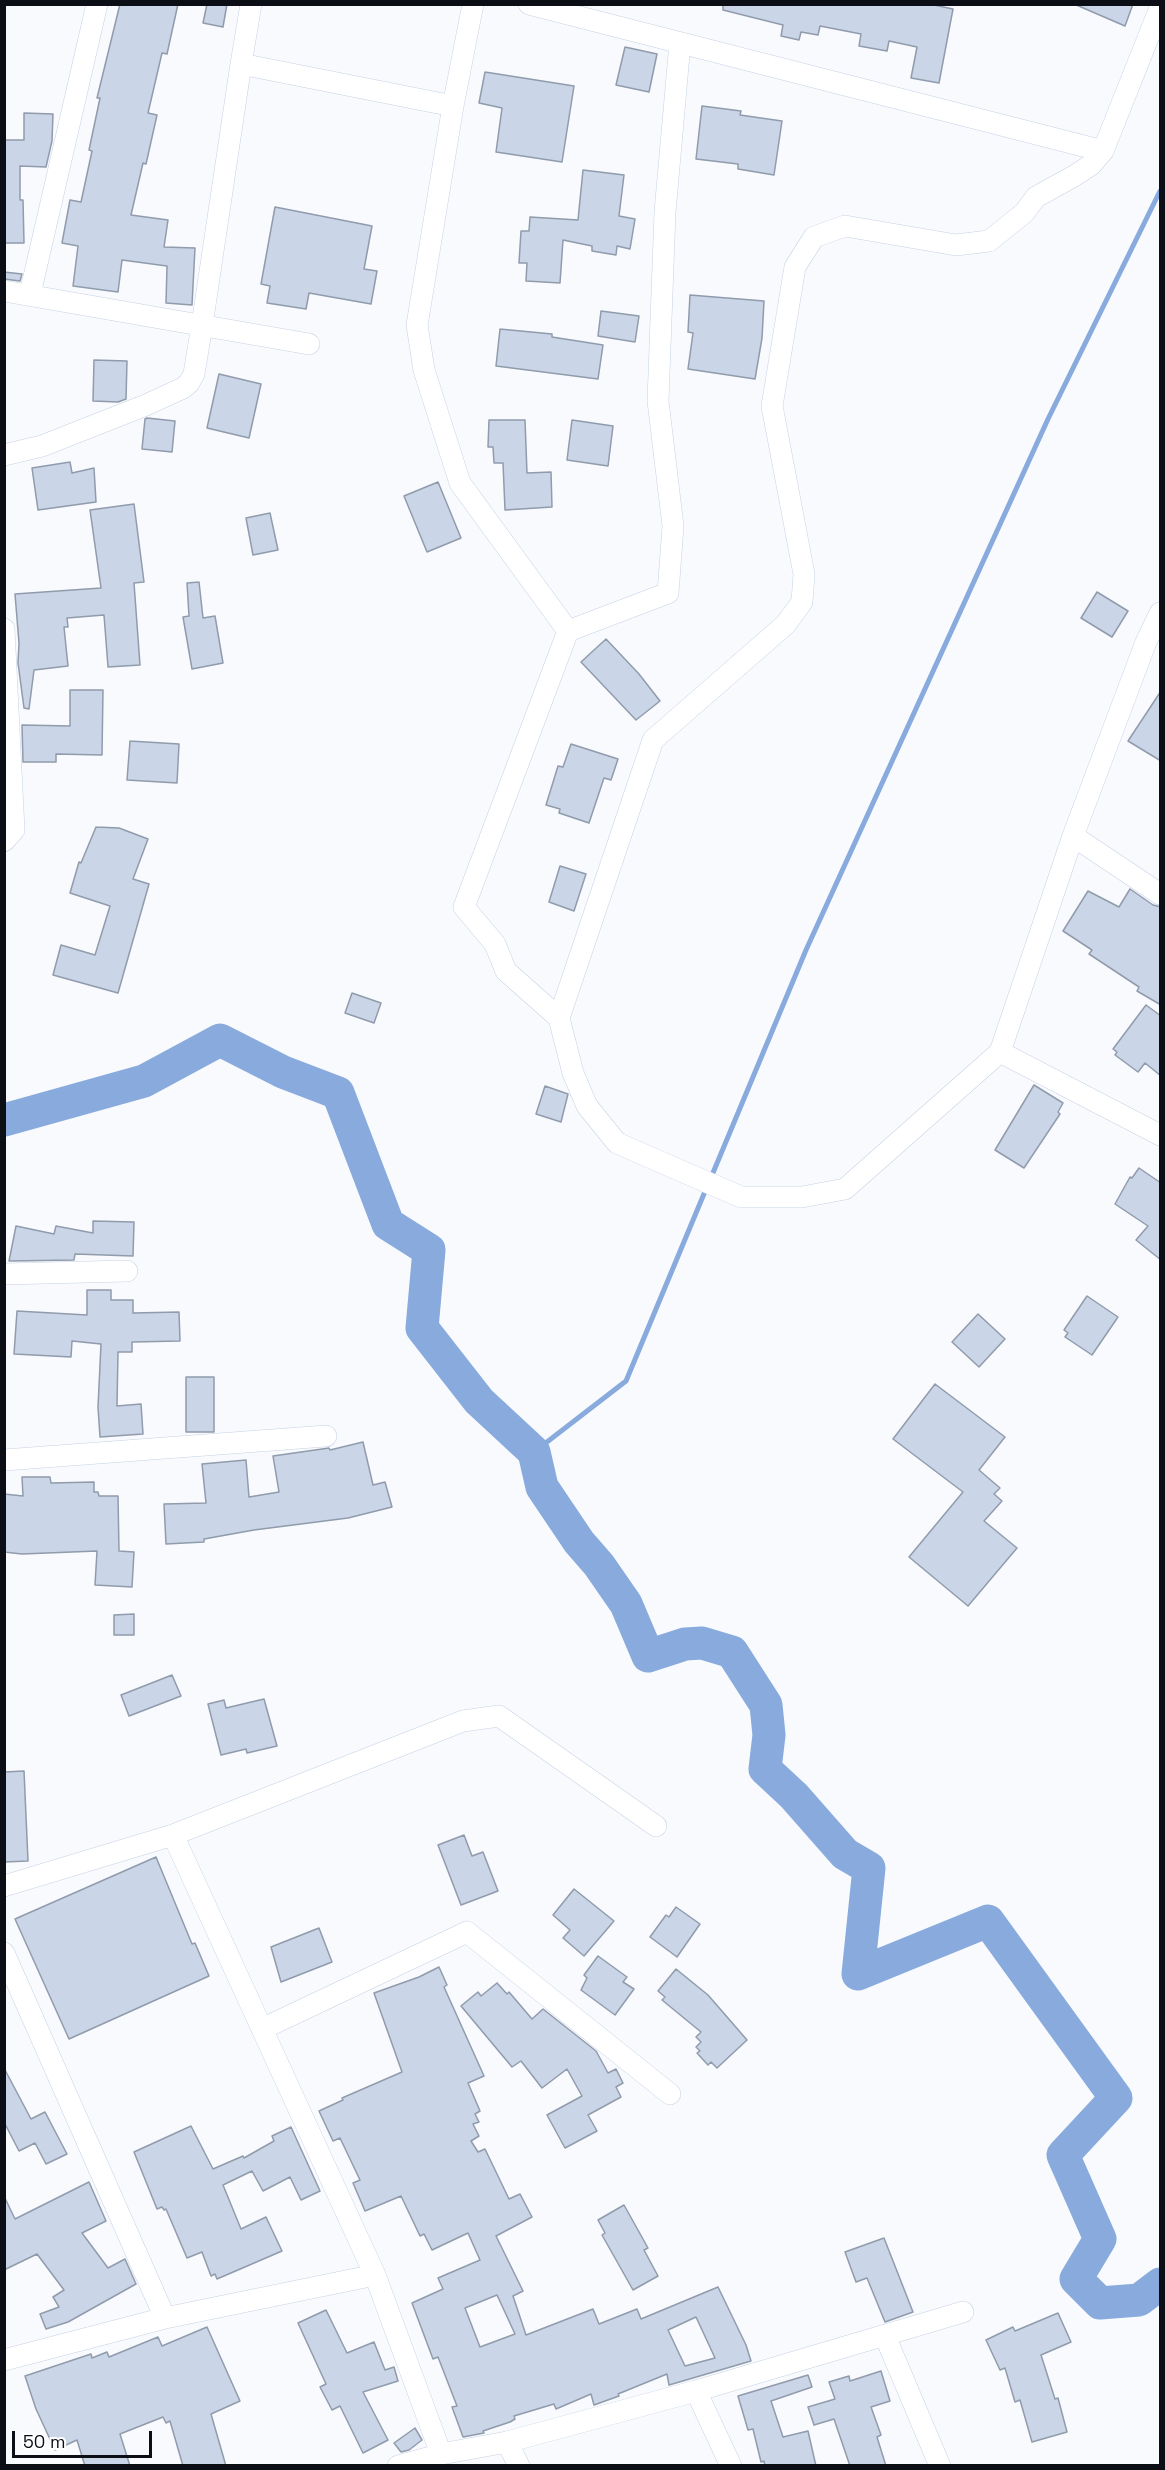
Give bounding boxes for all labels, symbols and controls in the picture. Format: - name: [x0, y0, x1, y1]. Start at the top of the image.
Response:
- scale bar: [15, 2419, 154, 2457]
- text: 50 m: [23, 2430, 65, 2453]

